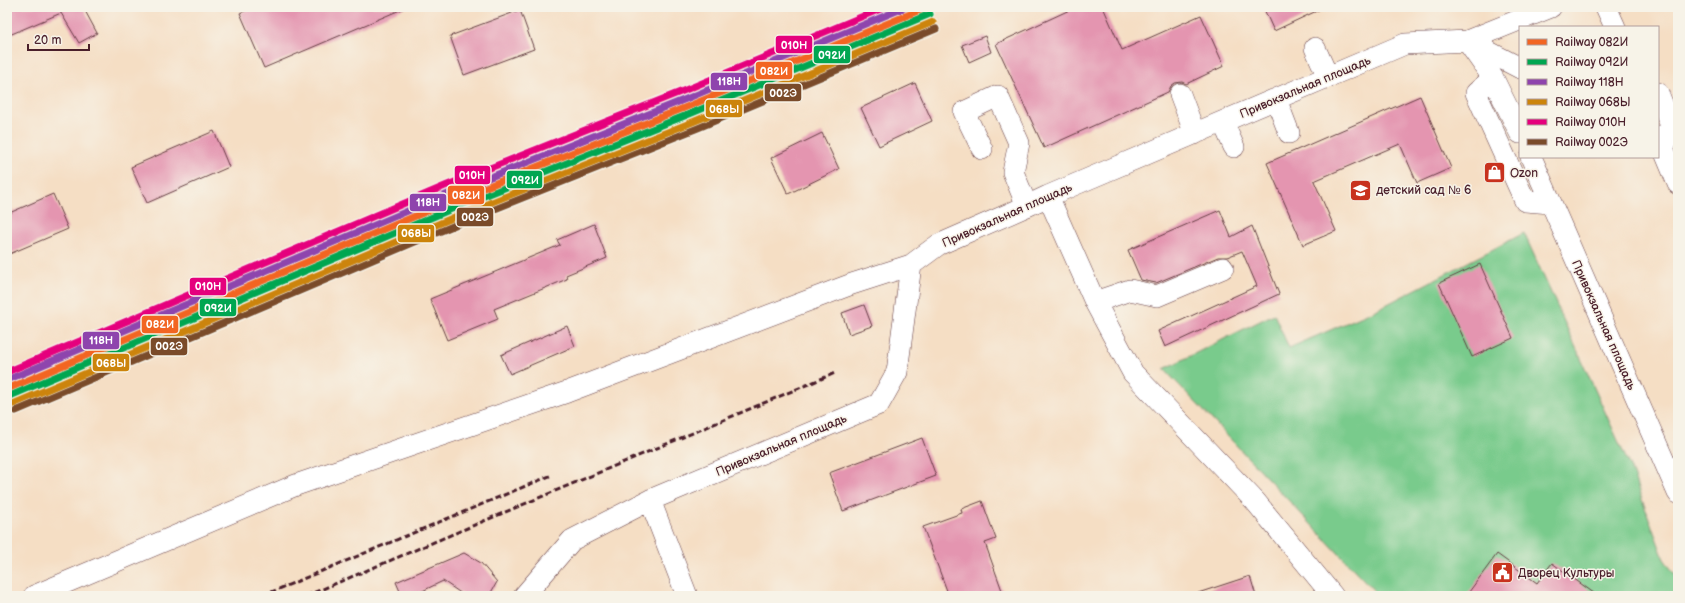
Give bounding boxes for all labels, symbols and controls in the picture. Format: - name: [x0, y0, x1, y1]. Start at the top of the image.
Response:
- scale bar: [28, 26, 89, 52]
- legend: [1519, 26, 1659, 158]
- text: 20 m: [34, 33, 61, 48]
- line badge: 010Н: [775, 35, 813, 54]
- text: Railway 082И: [1555, 35, 1628, 50]
- text: 010Н: [781, 39, 807, 52]
- line badge: 092И: [813, 45, 851, 64]
- text: 092И: [818, 49, 846, 62]
- street label: Привокзальная площадь: [1237, 53, 1373, 122]
- text: Railway 092И: [1555, 55, 1628, 70]
- line badge: 082И: [755, 61, 793, 80]
- text: 082И: [760, 65, 788, 78]
- line badge: 118Н: [710, 72, 748, 91]
- text: 118Н: [717, 75, 741, 88]
- text: Railway 118Н: [1555, 75, 1624, 90]
- line badge: 002Э: [764, 83, 802, 102]
- text: 002Э: [769, 87, 797, 100]
- text: Railway 068Ы: [1555, 95, 1631, 110]
- line badge: 068Ы: [705, 99, 743, 118]
- text: 068Ы: [709, 103, 739, 116]
- text: Railway 010Н: [1555, 115, 1626, 130]
- text: Railway 002Э: [1555, 135, 1628, 150]
- shop icon: Ozon: [1481, 160, 1507, 186]
- line badge: 010Н: [454, 165, 491, 185]
- place label: Ozon: [1510, 166, 1538, 181]
- text: 010Н: [459, 169, 485, 182]
- line badge: 092И: [506, 170, 543, 189]
- text: 092И: [511, 174, 539, 187]
- school or university icon: детский сад № 6: [1347, 177, 1373, 203]
- street label: Привокзальная площадь: [940, 180, 1075, 251]
- place label: детский сад № 6: [1376, 183, 1471, 198]
- line badge: 082И: [447, 185, 485, 205]
- text: 082И: [452, 189, 480, 202]
- line badge: 118Н: [409, 193, 447, 212]
- text: 118Н: [416, 196, 440, 209]
- line badge: 002Э: [456, 207, 494, 227]
- text: 002Э: [461, 211, 489, 224]
- line badge: 068Ы: [397, 224, 435, 243]
- text: 068Ы: [401, 227, 431, 240]
- street label: Привокзальная площадь: [1568, 258, 1639, 393]
- line badge: 010Н: [189, 277, 227, 296]
- text: 010Н: [195, 280, 221, 293]
- line badge: 092И: [199, 298, 237, 317]
- text: 092И: [204, 302, 232, 315]
- line badge: 082И: [141, 315, 179, 334]
- text: 082И: [146, 318, 174, 331]
- line badge: 118Н: [82, 331, 120, 350]
- text: 118Н: [89, 334, 113, 347]
- line badge: 002Э: [150, 337, 188, 356]
- text: 002Э: [155, 340, 183, 353]
- line badge: 068Ы: [92, 353, 130, 372]
- text: 068Ы: [96, 357, 126, 370]
- street label: Привокзальная площадь: [713, 411, 849, 480]
- public building icon: Дворец Культуры: [1490, 560, 1516, 586]
- place label: Дворец Культуры: [1518, 566, 1614, 581]

